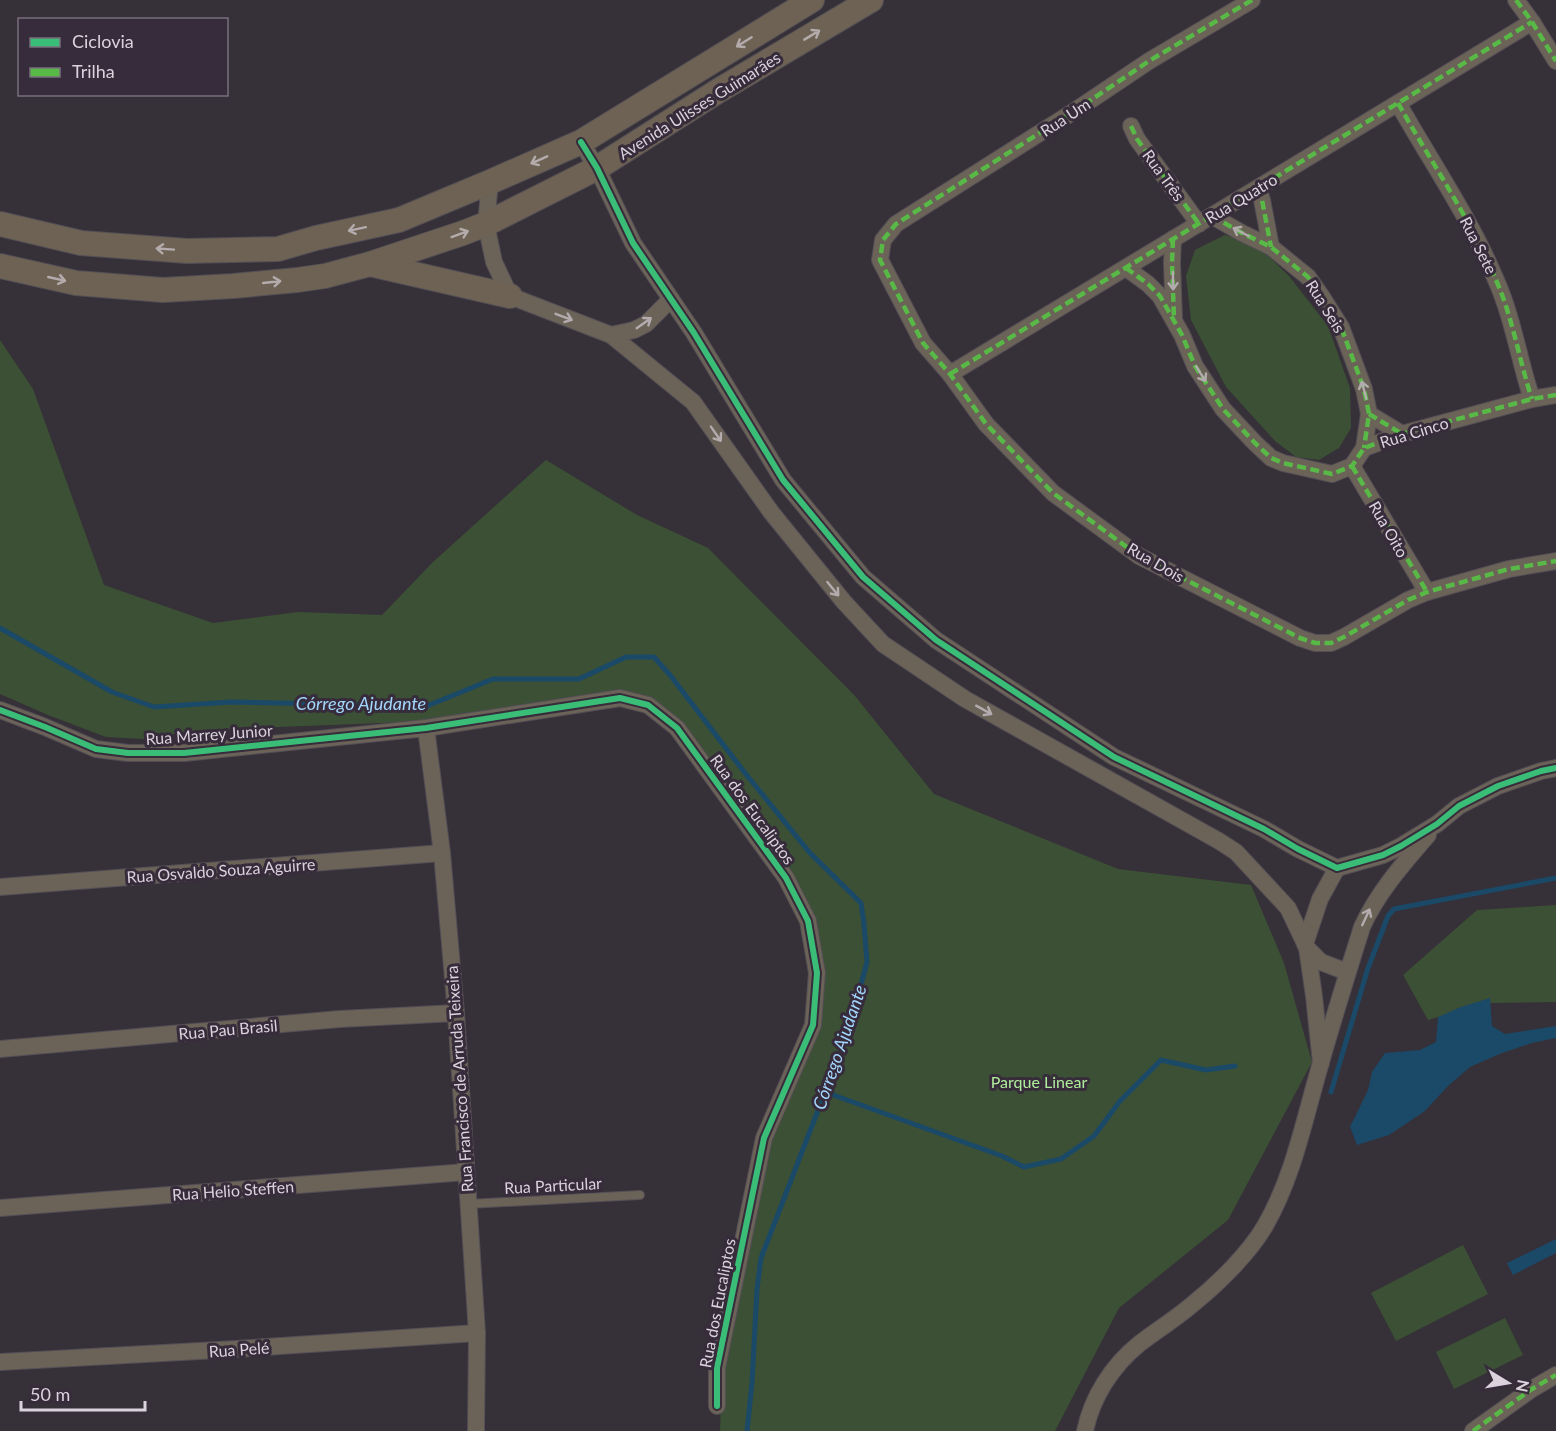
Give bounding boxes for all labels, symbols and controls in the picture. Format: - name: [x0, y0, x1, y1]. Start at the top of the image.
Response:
- legend: [18, 18, 228, 96]
- one-way arrow: [803, 29, 820, 41]
- text: Ciclovia: [72, 30, 134, 52]
- one-way arrow: [736, 36, 753, 48]
- street label: Avenida Ulisses Guimarães: [614, 47, 784, 163]
- text: Trilha: [72, 60, 115, 82]
- street label: Rua Um: [1037, 94, 1093, 140]
- street label: Rua Três: [1139, 146, 1189, 204]
- one-way arrow: [531, 155, 549, 167]
- street label: Rua Quatro: [1202, 169, 1280, 227]
- street label: Rua Sete: [1456, 213, 1502, 277]
- one-way arrow: [348, 224, 367, 235]
- one-way arrow: [1233, 226, 1250, 238]
- one-way arrow: [450, 228, 469, 239]
- one-way arrow: [155, 243, 175, 254]
- one-way arrow: [1167, 270, 1179, 290]
- one-way arrow: [47, 274, 66, 285]
- one-way arrow: [262, 276, 281, 287]
- street label: Rua Seis: [1302, 276, 1350, 336]
- one-way arrow: [555, 312, 573, 323]
- one-way arrow: [636, 317, 652, 329]
- one-way arrow: [1195, 365, 1207, 382]
- one-way arrow: [1357, 381, 1369, 400]
- street label: Rua Cinco: [1377, 413, 1451, 451]
- one-way arrow: [710, 425, 722, 441]
- street label: Rua Oito: [1365, 497, 1413, 561]
- street label: Rua Dois: [1124, 538, 1188, 586]
- one-way arrow: [827, 581, 840, 597]
- water label: Córrego Ajudante: [296, 692, 426, 714]
- one-way arrow: [975, 704, 992, 716]
- street label: Rua Marrey Junior: [145, 720, 273, 748]
- street label: Rua dos Eucaliptos: [707, 750, 799, 868]
- street label: Rua Osvaldo Souza Aguirre: [126, 854, 316, 886]
- one-way arrow: [1361, 909, 1373, 927]
- street label: Rua Francisco de Arruda Teixeira: [442, 965, 476, 1193]
- water label: Córrego Ajudante: [807, 982, 871, 1112]
- street label: Rua Pau Brasil: [178, 1015, 278, 1043]
- park label: Parque Linear: [991, 1072, 1087, 1091]
- street label: Rua Particular: [504, 1173, 602, 1197]
- street label: Rua Helio Steffen: [171, 1176, 295, 1204]
- street label: Rua dos Eucaliptos: [695, 1237, 739, 1369]
- street label: Rua Pelé: [208, 1337, 270, 1361]
- north arrow: [1478, 1353, 1538, 1413]
- scale bar: [21, 1374, 146, 1412]
- text: N: [1513, 1378, 1534, 1394]
- text: 50 m: [30, 1383, 70, 1405]

